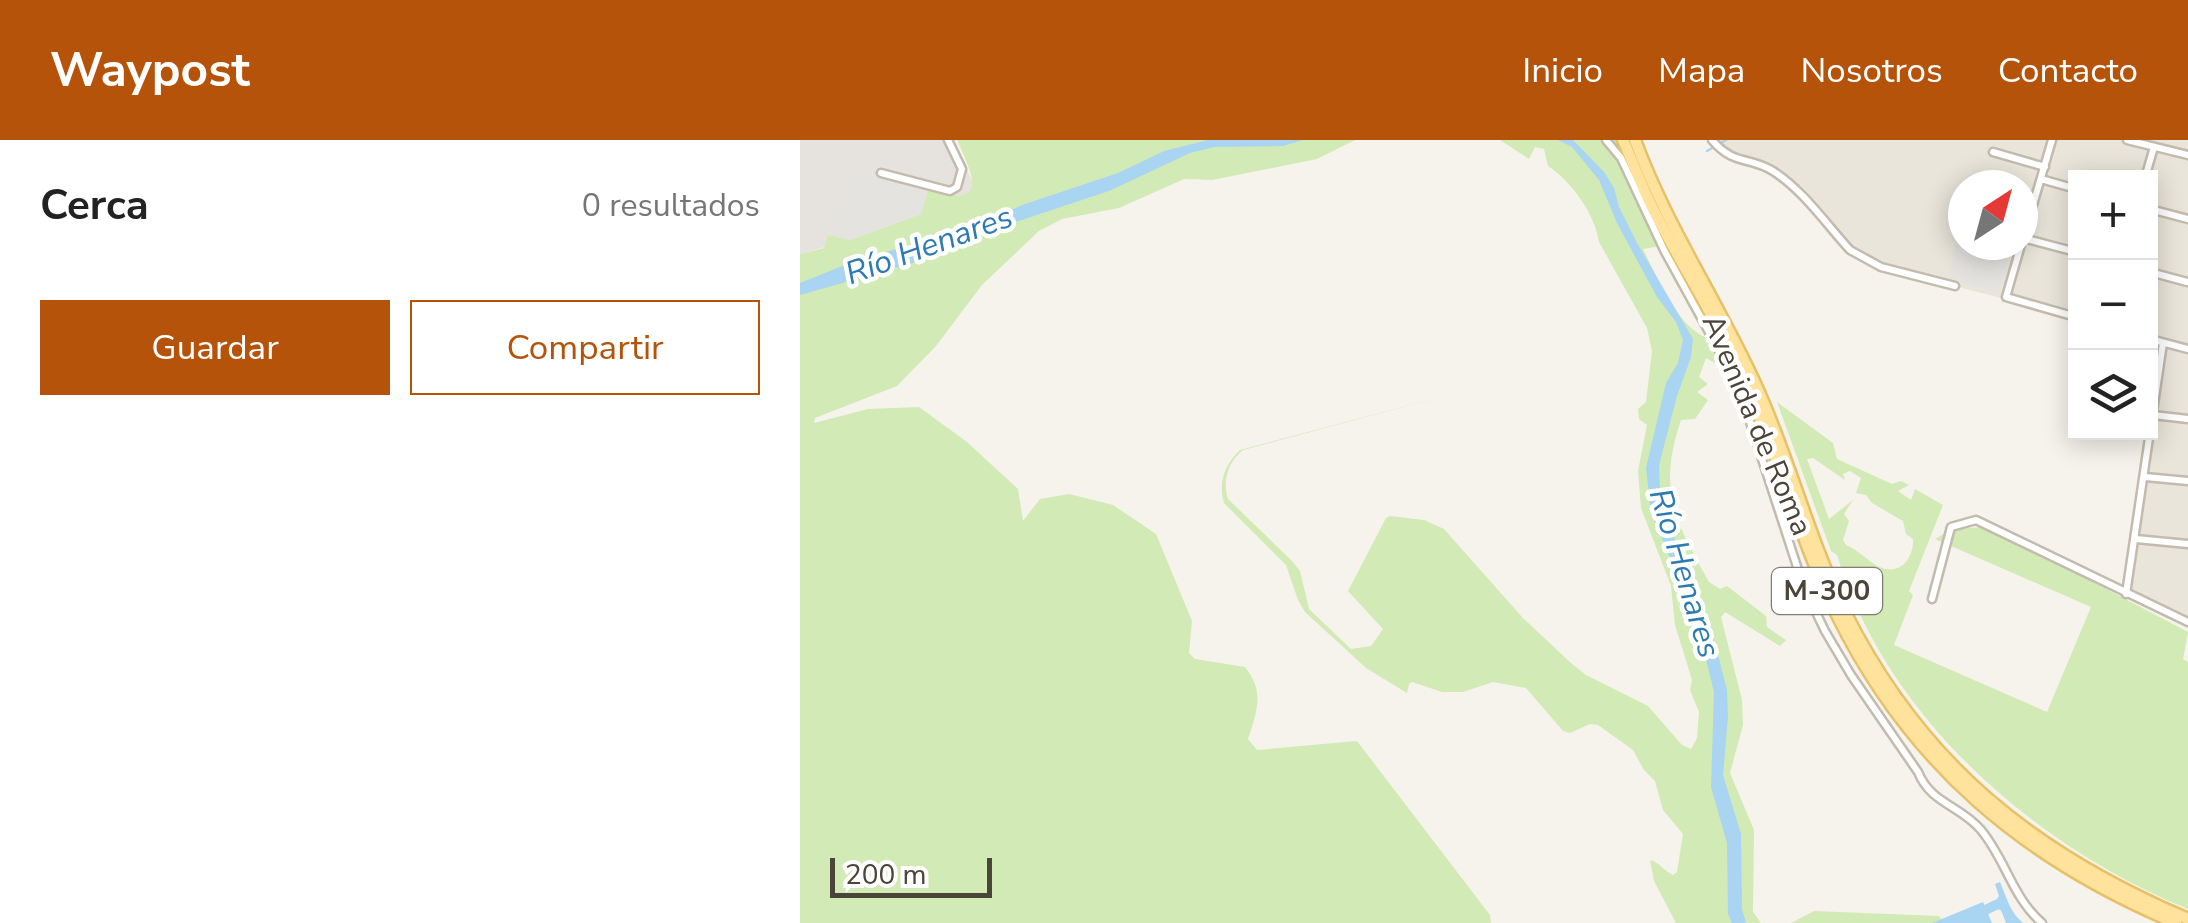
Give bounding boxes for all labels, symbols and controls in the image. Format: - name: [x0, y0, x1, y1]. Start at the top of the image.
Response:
- text: Waypost: [50, 37, 250, 103]
- text: Inicio: [1522, 47, 1603, 94]
- text: Mapa: [1658, 47, 1745, 94]
- text: Nosotros: [1800, 47, 1943, 94]
- text: Contacto: [1998, 47, 2138, 94]
- north arrow: [1948, 170, 2038, 260]
- map controls: [2068, 170, 2158, 440]
- button: +: [2068, 170, 2158, 260]
- text: Cerca: [40, 177, 149, 234]
- text: 0 resultados: [582, 184, 760, 227]
- water label: Río Henares: [839, 195, 1019, 295]
- button: −: [2068, 260, 2158, 350]
- button: Guardar: [40, 300, 390, 395]
- button: Compartir: [410, 300, 760, 395]
- street label: Avenida de Roma: [1692, 308, 1822, 542]
- button: layers: [2068, 350, 2158, 440]
- water label: Río Henares: [1639, 483, 1731, 663]
- road number: M-300: [1772, 568, 1882, 614]
- scale bar: [830, 853, 992, 898]
- text: 200 m: [845, 856, 927, 894]

